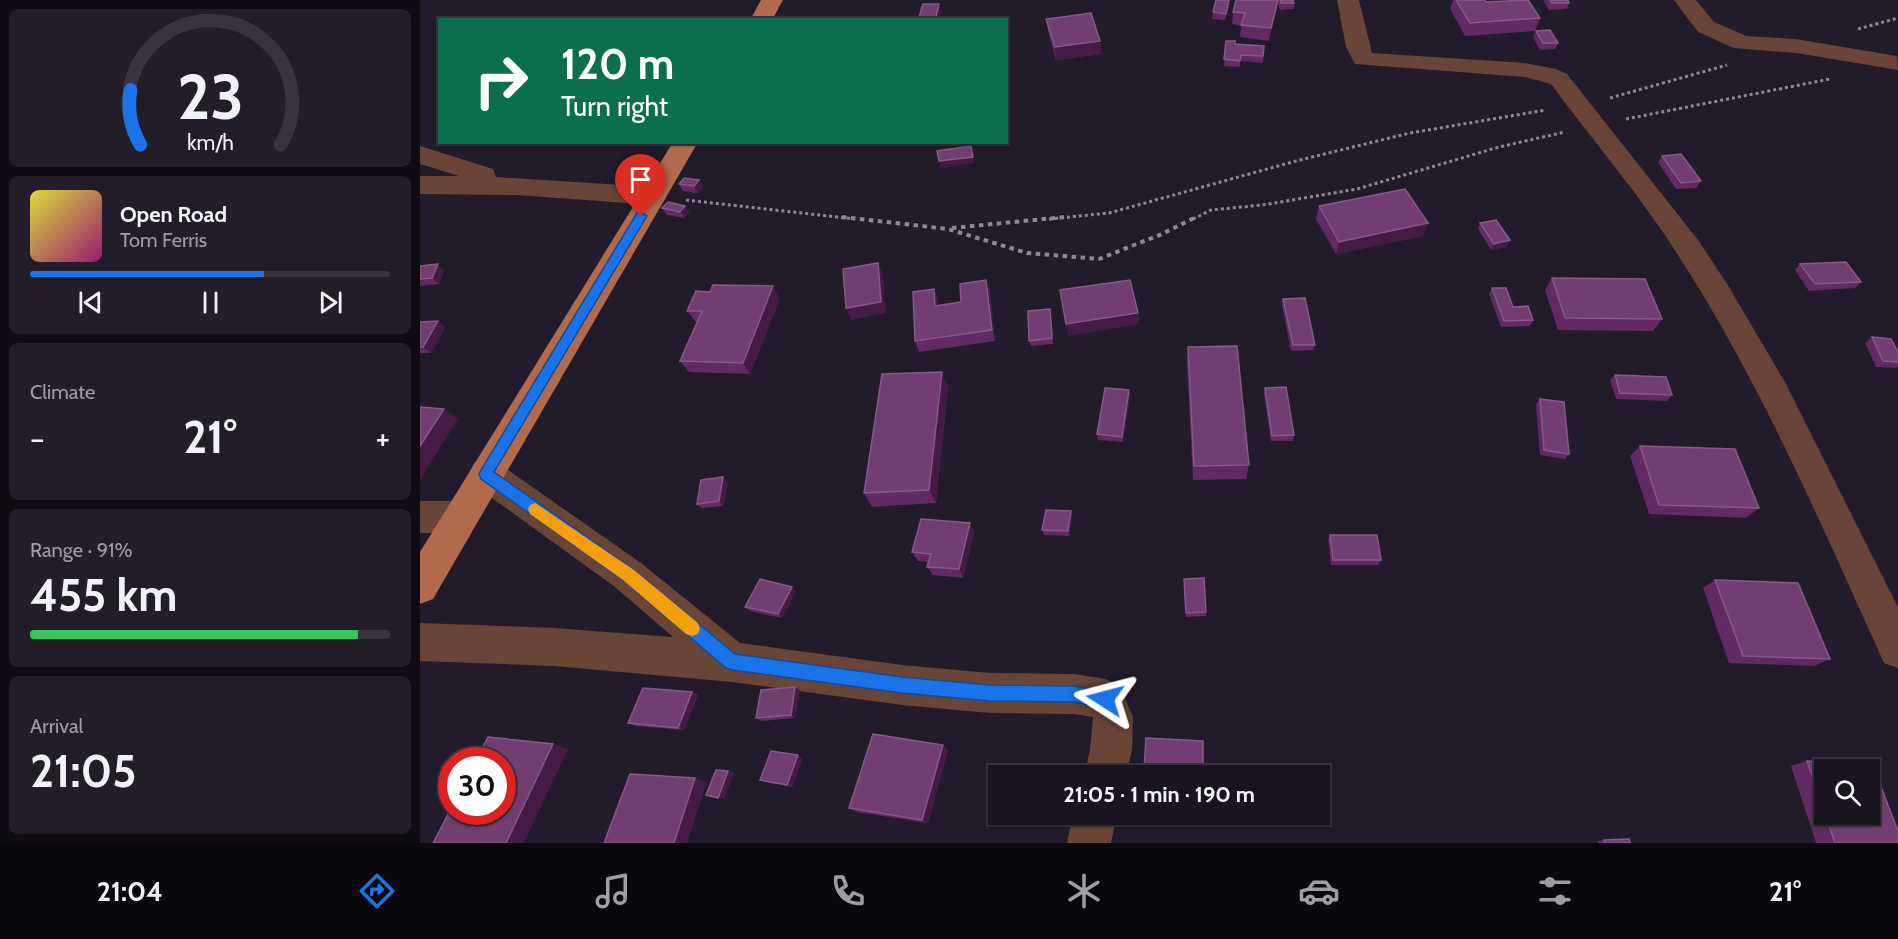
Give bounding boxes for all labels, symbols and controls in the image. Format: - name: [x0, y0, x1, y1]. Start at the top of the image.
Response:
- text: 120 m: [561, 38, 674, 90]
- icon: right: [462, 42, 540, 120]
- text: 23: [177, 59, 243, 135]
- text: Turn right: [561, 90, 668, 123]
- text: km/h: [187, 129, 233, 155]
- pin: [615, 154, 666, 216]
- icon: arrive: [624, 163, 657, 196]
- text: Open Road: [120, 201, 227, 228]
- text: Tom Ferris: [120, 228, 207, 252]
- icon: previous: [74, 286, 107, 319]
- icon: pause: [194, 286, 227, 319]
- icon: next: [314, 286, 347, 319]
- text: Climate: [30, 380, 95, 404]
- text: 21°: [183, 410, 237, 464]
- text: −: [30, 418, 45, 458]
- text: +: [375, 418, 390, 458]
- text: Range · 91%: [30, 538, 133, 562]
- text: 455 km: [30, 568, 177, 622]
- position arrow: [1073, 667, 1137, 731]
- text: Arrival: [30, 714, 83, 738]
- text: 21:05: [30, 744, 136, 798]
- speed limit sign: 30: [438, 747, 516, 825]
- map controls: [1814, 759, 1880, 825]
- button: search: [1814, 759, 1880, 825]
- text: 21:05 · 1 min · 190 m: [1063, 781, 1255, 808]
- icon: directions: [356, 870, 398, 912]
- icon: music: [592, 870, 634, 912]
- icon: phone: [827, 870, 869, 912]
- icon: climate: [1063, 870, 1105, 912]
- icon: car: [1298, 870, 1340, 912]
- icon: filters: [1534, 870, 1576, 912]
- text: 21:04: [97, 875, 163, 908]
- text: 21°: [1769, 875, 1801, 908]

